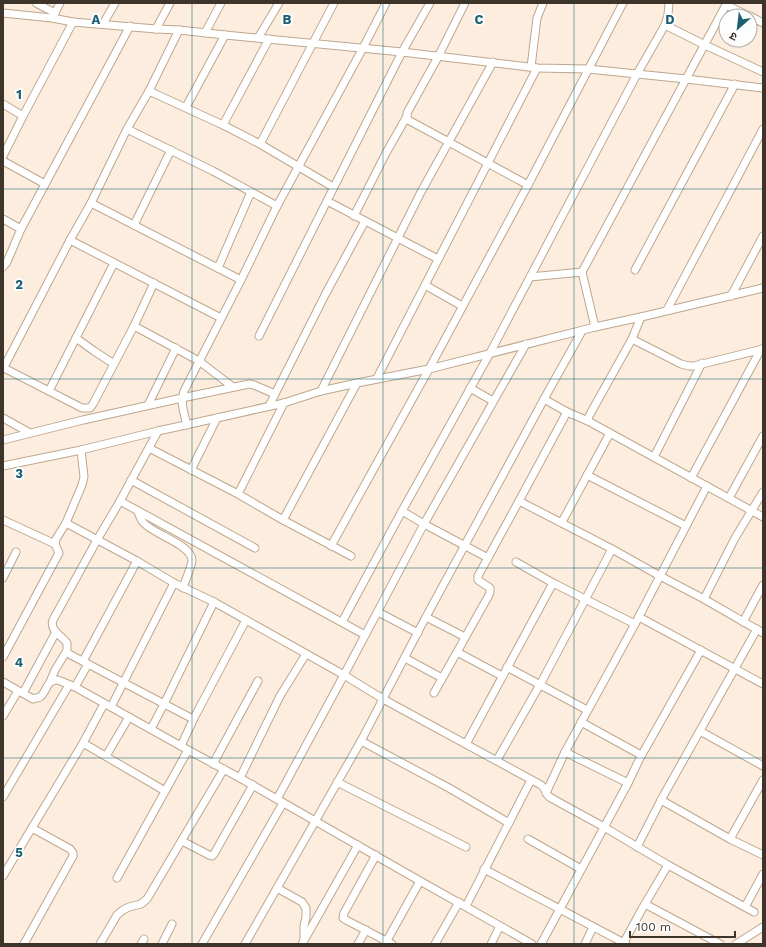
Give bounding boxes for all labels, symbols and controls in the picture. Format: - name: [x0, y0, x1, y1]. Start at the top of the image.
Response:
- north arrow: [718, 8, 758, 48]
- text: A: [92, 12, 101, 27]
- text: B: [283, 12, 292, 27]
- text: C: [475, 12, 484, 27]
- text: D: [665, 12, 675, 27]
- text: उ: [727, 29, 739, 44]
- text: 1: [16, 87, 22, 102]
- text: 2: [15, 277, 23, 292]
- text: 3: [15, 466, 23, 481]
- text: 4: [15, 655, 24, 670]
- text: 5: [15, 845, 23, 860]
- scale bar: [630, 913, 735, 939]
- text: 100 m: [636, 920, 671, 934]

